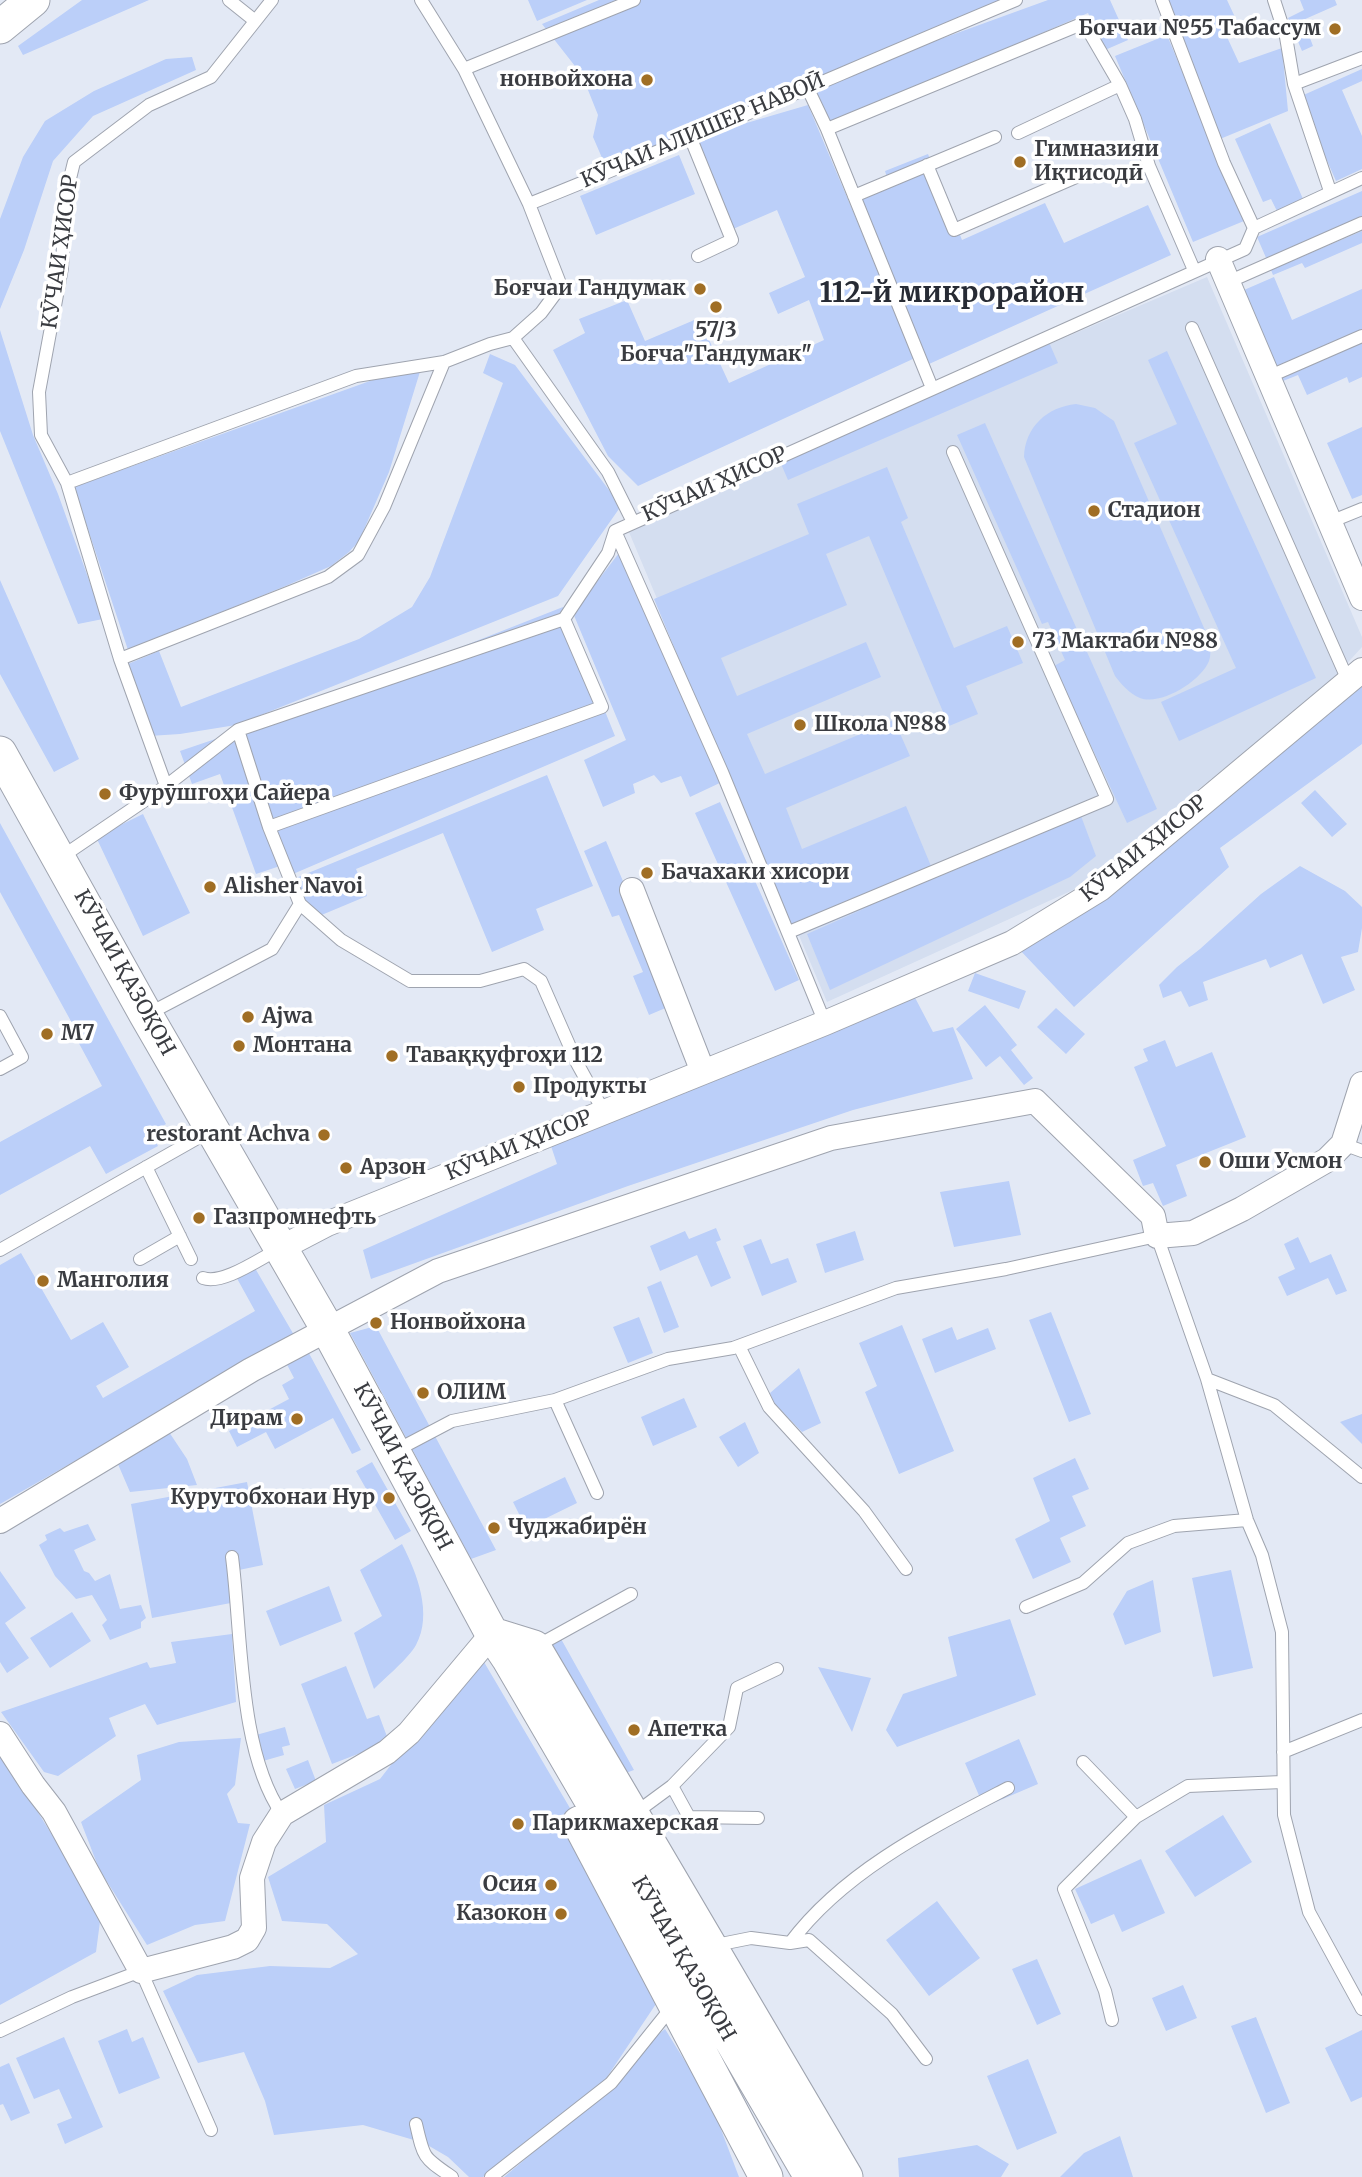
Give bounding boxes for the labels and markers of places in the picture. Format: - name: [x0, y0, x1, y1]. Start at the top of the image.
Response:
- place label: Боғчаи №55 Табассум: [1078, 16, 1321, 42]
- marker: Боғчаи №55 Табассум: [1327, 21, 1343, 37]
- place label: нонвойхона: [500, 67, 633, 93]
- marker: нонвойхона: [639, 72, 655, 88]
- place label: Гимназияи Иқтисодӣ: [1034, 137, 1159, 187]
- marker: Гимназияи Иқтисодӣ: [1012, 154, 1028, 170]
- place label: Боғчаи Гандумак: [494, 276, 686, 302]
- marker: Боғчаи Гандумак: [692, 281, 708, 297]
- marker: 57/3 Боғча"Гандумак": [708, 299, 724, 315]
- place label: 57/3 Боғча"Гандумак": [620, 318, 812, 368]
- place label: Стадион: [1108, 498, 1201, 524]
- marker: Стадион: [1086, 503, 1102, 519]
- place label: 73 Мактаби №88: [1032, 629, 1218, 655]
- marker: 73 Мактаби №88: [1010, 634, 1026, 650]
- place label: Школа №88: [814, 712, 947, 738]
- marker: Школа №88: [792, 717, 808, 733]
- place label: Фурӯшгоҳи Сайера: [119, 781, 330, 807]
- marker: Фурӯшгоҳи Сайера: [97, 786, 113, 802]
- place label: Бачахаки хисори: [661, 860, 850, 886]
- marker: Бачахаки хисори: [639, 865, 655, 881]
- place label: Alisher Navoi: [224, 874, 363, 900]
- marker: Alisher Navoi: [202, 879, 218, 895]
- place label: Ajwa: [262, 1004, 313, 1030]
- marker: Ajwa: [240, 1009, 256, 1025]
- place label: М7: [61, 1021, 95, 1047]
- marker: М7: [39, 1026, 55, 1042]
- place label: Монтана: [253, 1033, 352, 1059]
- marker: Монтана: [231, 1038, 247, 1054]
- place label: Таваққуфгоҳи 112: [406, 1043, 603, 1069]
- marker: Таваққуфгоҳи 112: [384, 1048, 400, 1064]
- place label: Продукты: [533, 1074, 647, 1100]
- marker: Продукты: [511, 1079, 527, 1095]
- place label: restorant Achva: [146, 1122, 310, 1148]
- marker: restorant Achva: [316, 1127, 332, 1143]
- place label: Оши Усмон: [1219, 1149, 1343, 1175]
- marker: Оши Усмон: [1197, 1154, 1213, 1170]
- place label: Арзон: [360, 1155, 426, 1181]
- marker: Арзон: [338, 1160, 354, 1176]
- place label: Газпромнефть: [213, 1205, 376, 1231]
- marker: Газпромнефть: [191, 1210, 207, 1226]
- place label: Манголия: [57, 1268, 169, 1294]
- marker: Манголия: [35, 1273, 51, 1289]
- place label: Нонвойхона: [390, 1310, 526, 1336]
- marker: Нонвойхона: [368, 1315, 384, 1331]
- place label: ОЛИМ: [437, 1380, 506, 1406]
- marker: ОЛИМ: [415, 1385, 431, 1401]
- place label: Дирам: [210, 1406, 283, 1432]
- marker: Дирам: [289, 1411, 305, 1427]
- place label: Курутобхонаи Нур: [170, 1485, 375, 1511]
- marker: Курутобхонаи Нур: [381, 1490, 397, 1506]
- place label: Чуджабирён: [508, 1515, 647, 1541]
- marker: Чуджабирён: [486, 1520, 502, 1536]
- place label: Апетка: [648, 1717, 727, 1743]
- marker: Апетка: [626, 1722, 642, 1738]
- place label: Парикмахерская: [532, 1811, 719, 1837]
- marker: Парикмахерская: [510, 1816, 526, 1832]
- place label: Осия: [483, 1872, 537, 1898]
- marker: Осия: [543, 1877, 559, 1893]
- place label: Казокон: [456, 1901, 547, 1927]
- marker: Казокон: [553, 1906, 569, 1922]

